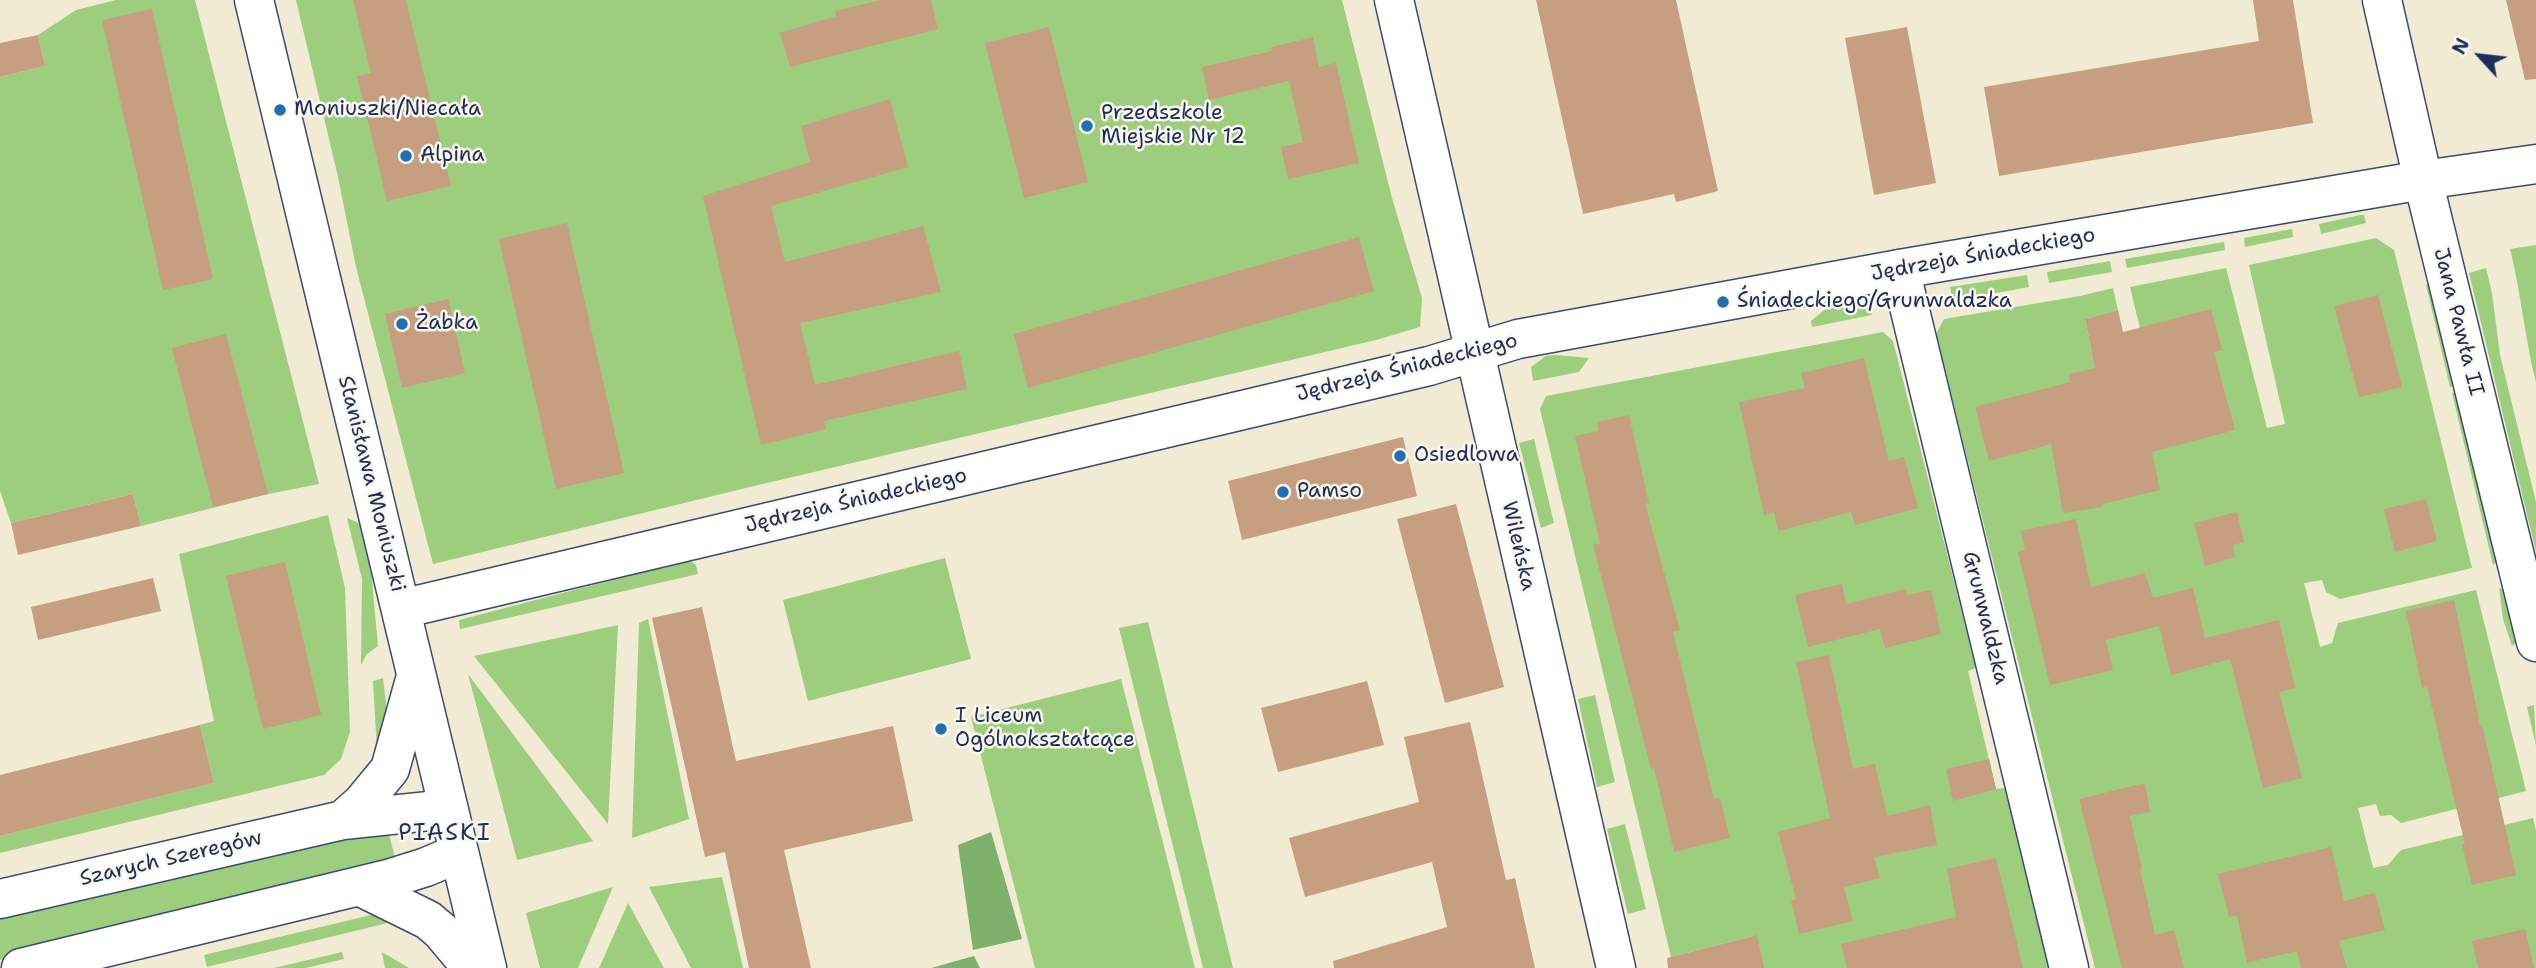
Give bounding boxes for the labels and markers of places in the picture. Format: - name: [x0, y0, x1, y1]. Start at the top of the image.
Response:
- place label: Moniuszki/Niecała: [294, 97, 481, 123]
- place label: Przedszkole Miejskie Nr 12: [1101, 101, 1245, 151]
- marker: Moniuszki/Niecała: [272, 102, 288, 118]
- marker: Przedszkole Miejskie Nr 12: [1079, 118, 1095, 134]
- place label: Alpina: [420, 143, 485, 169]
- marker: Alpina: [398, 148, 414, 164]
- place label: Śniadeckiego/Grunwaldzka: [1737, 289, 2012, 315]
- marker: Śniadeckiego/Grunwaldzka: [1715, 294, 1731, 310]
- place label: Żabka: [416, 311, 478, 337]
- marker: Żabka: [394, 316, 410, 332]
- place label: Osiedlowa: [1414, 443, 1519, 469]
- marker: Osiedlowa: [1392, 448, 1408, 464]
- place label: Pamso: [1297, 479, 1362, 505]
- marker: Pamso: [1275, 484, 1291, 500]
- place label: I Liceum Ogólnokształcące: [955, 704, 1135, 754]
- marker: I Liceum Ogólnokształcące: [933, 721, 949, 737]

